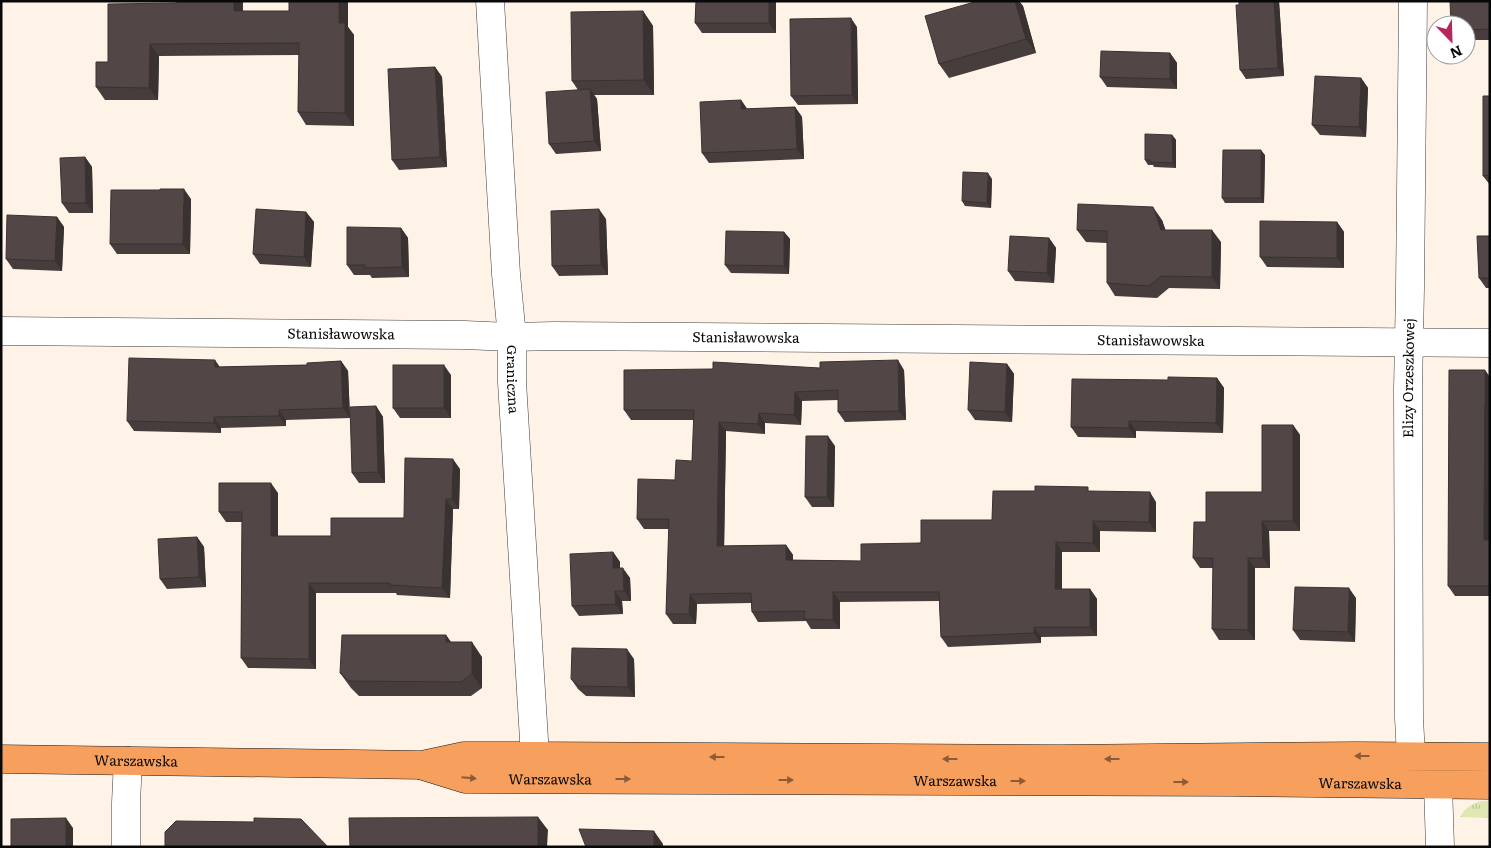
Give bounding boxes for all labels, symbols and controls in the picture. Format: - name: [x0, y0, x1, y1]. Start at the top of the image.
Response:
- north arrow: [1426, 15, 1476, 65]
- text: N: [1447, 41, 1466, 64]
- street label: Elizy Orzeszkowej: [1397, 318, 1418, 438]
- street label: Stanisławowska: [287, 322, 395, 343]
- street label: Stanisławowska: [692, 326, 800, 347]
- street label: Stanisławowska: [1097, 329, 1205, 350]
- street label: Graniczna: [503, 345, 525, 415]
- street label: Warszawska: [94, 749, 178, 771]
- one-way arrow: [1354, 752, 1370, 760]
- one-way arrow: [709, 753, 725, 761]
- one-way arrow: [942, 754, 958, 762]
- one-way arrow: [1104, 755, 1120, 763]
- street label: Warszawska: [508, 768, 592, 788]
- street label: Warszawska: [913, 770, 997, 790]
- street label: Warszawska: [1318, 772, 1402, 793]
- one-way arrow: [461, 774, 477, 782]
- one-way arrow: [615, 775, 631, 783]
- one-way arrow: [778, 776, 794, 784]
- one-way arrow: [1010, 777, 1026, 785]
- one-way arrow: [1173, 778, 1189, 786]

